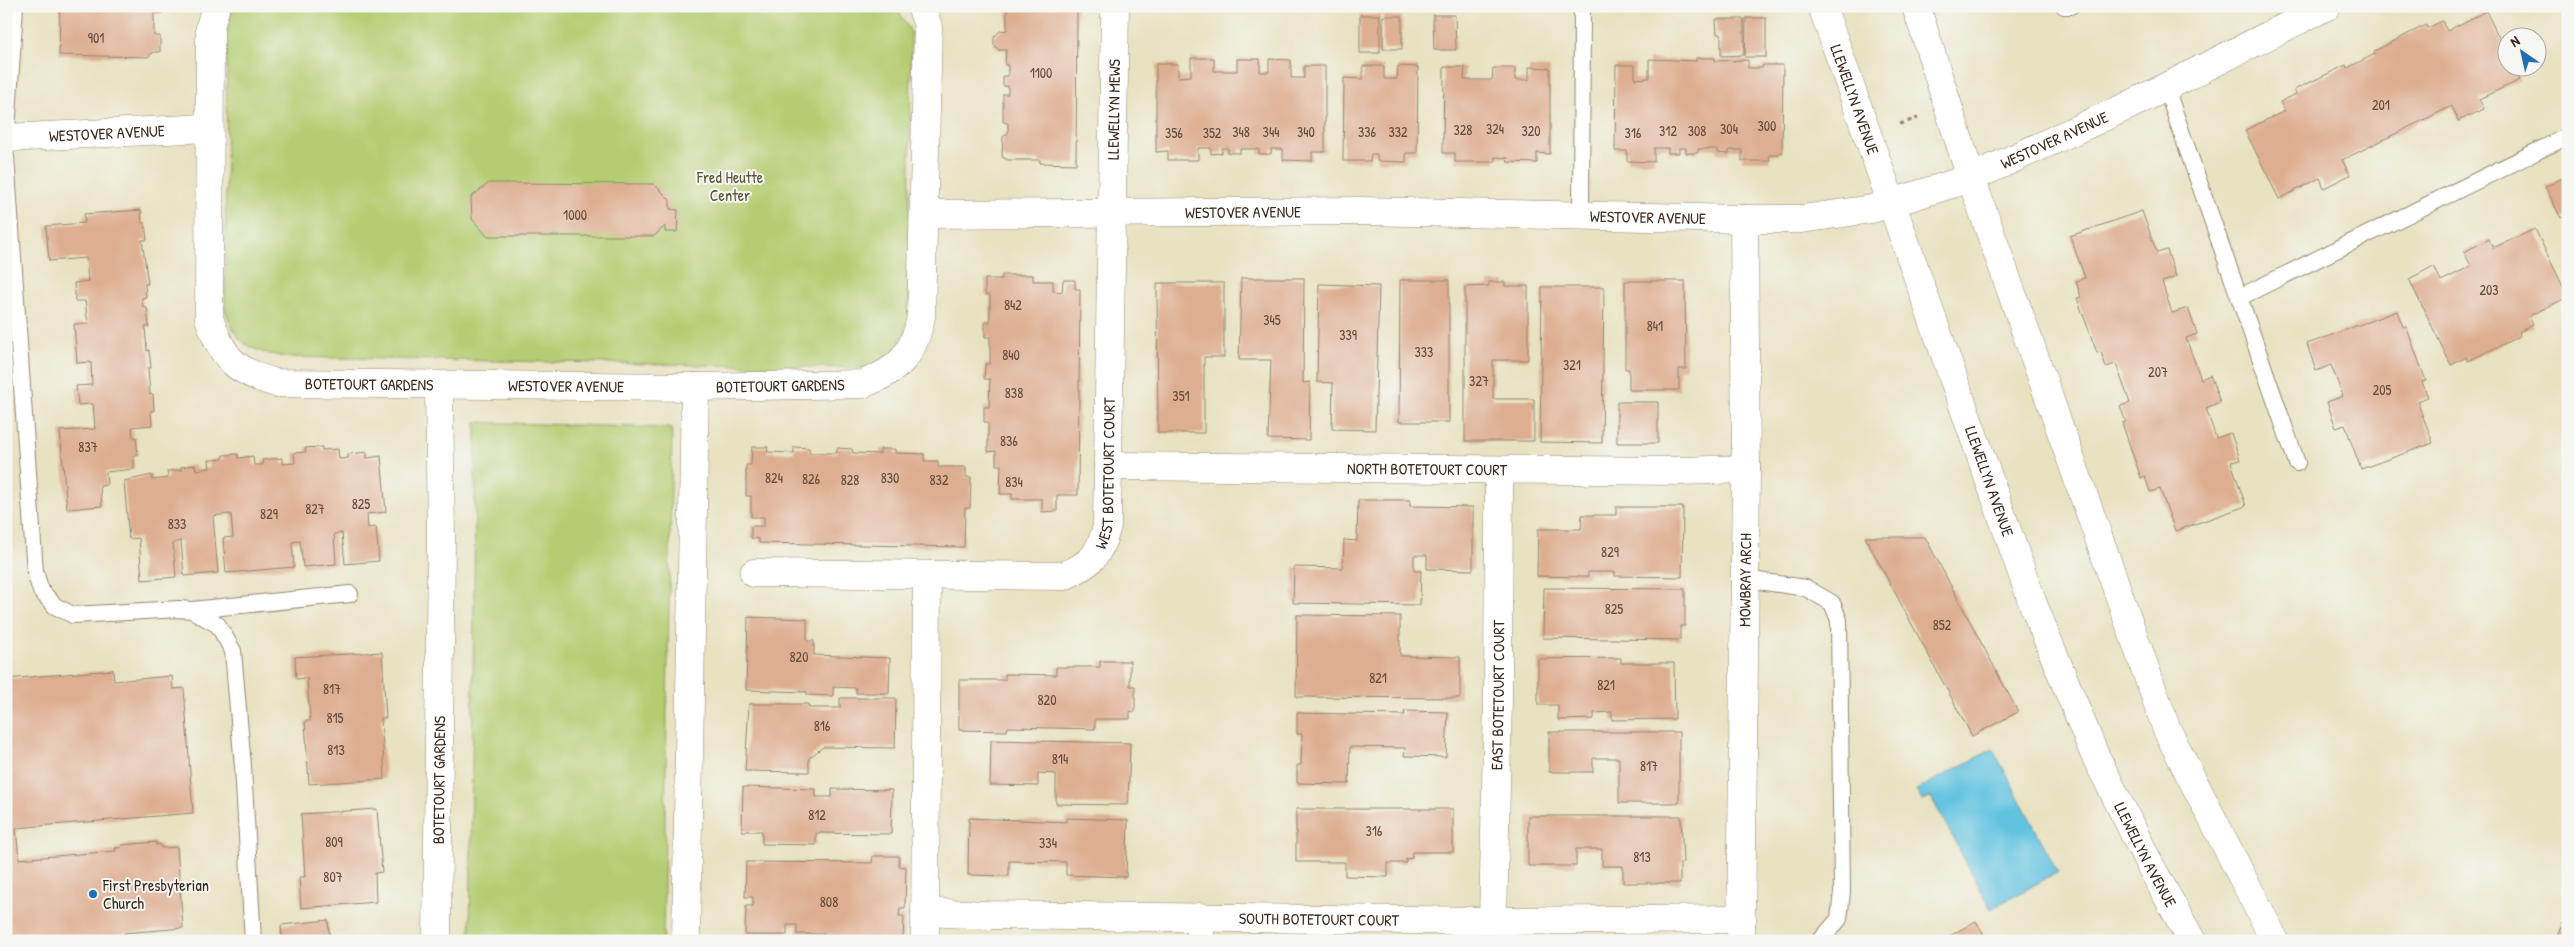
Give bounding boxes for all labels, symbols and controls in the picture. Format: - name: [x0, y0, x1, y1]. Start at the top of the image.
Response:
- house number: 901: [88, 28, 104, 47]
- north arrow: [2496, 28, 2546, 78]
- text: N: [2506, 31, 2523, 51]
- street label: LLEWELLYN AVENUE: [1825, 41, 1885, 157]
- street label: LLEWELLYN MEWS: [1102, 58, 1125, 160]
- house number: 1100: [1030, 63, 1052, 82]
- house number: 201: [2372, 95, 2390, 114]
- street label: WESTOVER AVENUE: [1997, 106, 2111, 174]
- house number: 300: [1758, 116, 1776, 135]
- street label: WESTOVER AVENUE: [48, 119, 165, 147]
- house number: 324: [1486, 119, 1504, 138]
- house number: 304: [1720, 119, 1738, 138]
- house number: 328: [1454, 120, 1472, 139]
- house number: 320: [1521, 121, 1541, 140]
- house number: 312: [1659, 121, 1677, 140]
- house number: 308: [1688, 121, 1706, 140]
- house number: 348: [1232, 122, 1250, 141]
- house number: 344: [1263, 122, 1279, 141]
- house number: 340: [1297, 122, 1315, 141]
- house number: 336: [1358, 122, 1376, 141]
- house number: 332: [1388, 122, 1408, 141]
- house number: 356: [1165, 123, 1183, 142]
- house number: 352: [1203, 123, 1222, 142]
- house number: 316: [1625, 123, 1642, 142]
- park label: Fred Heutte Center: [696, 166, 764, 206]
- street label: WESTOVER AVENUE: [1185, 200, 1301, 223]
- house number: 1000: [563, 205, 587, 224]
- street label: WESTOVER AVENUE: [1590, 205, 1706, 229]
- house number: 203: [2479, 280, 2499, 299]
- house number: 842: [1004, 295, 1022, 314]
- house number: 345: [1263, 310, 1281, 329]
- house number: 841: [1647, 316, 1663, 335]
- house number: 339: [1339, 325, 1357, 344]
- house number: 333: [1415, 342, 1433, 361]
- house number: 840: [1002, 345, 1020, 364]
- house number: 321: [1563, 355, 1581, 374]
- house number: 207: [2148, 362, 2168, 381]
- house number: 327: [1469, 371, 1489, 390]
- street label: BOTETOURT GARDENS: [305, 372, 434, 396]
- street label: BOTETOURT GARDENS: [716, 373, 845, 398]
- street label: WESTOVER AVENUE: [508, 374, 624, 397]
- house number: 205: [2373, 380, 2391, 399]
- house number: 838: [1005, 383, 1023, 402]
- house number: 351: [1172, 386, 1190, 405]
- street label: WEST BOTETOURT COURT: [1089, 397, 1120, 552]
- street label: LLEWELLYN AVENUE: [1960, 423, 2019, 539]
- house number: 836: [1000, 431, 1018, 450]
- house number: 837: [78, 437, 98, 456]
- street label: NORTH BOTETOURT COURT: [1347, 457, 1508, 480]
- house number: 824: [765, 468, 783, 487]
- house number: 830: [881, 468, 899, 487]
- house number: 826: [802, 469, 821, 488]
- house number: 828: [841, 470, 859, 489]
- house number: 832: [930, 470, 949, 489]
- house number: 834: [1005, 472, 1023, 491]
- house number: 825: [352, 494, 370, 513]
- house number: 827: [305, 499, 325, 518]
- house number: 829: [260, 504, 278, 523]
- house number: 833: [168, 514, 186, 533]
- street label: MOWBRAY ARCH: [1733, 533, 1756, 627]
- house number: 829: [1601, 542, 1619, 561]
- house number: 825: [1605, 599, 1623, 618]
- house number: 852: [1933, 615, 1952, 634]
- street label: EAST BOTETOURT COURT: [1485, 620, 1509, 770]
- house number: 820: [790, 647, 808, 666]
- house number: 821: [1369, 668, 1387, 687]
- house number: 821: [1597, 675, 1615, 694]
- house number: 817: [323, 679, 341, 698]
- house number: 820: [1038, 690, 1056, 709]
- house number: 815: [326, 708, 344, 727]
- street label: BOTETOURT GARDENS: [427, 715, 450, 844]
- house number: 816: [814, 716, 831, 735]
- house number: 813: [327, 740, 345, 759]
- house number: 814: [1052, 749, 1068, 768]
- house number: 817: [1640, 756, 1658, 775]
- street label: LLEWELLYN AVENUE: [2109, 798, 2182, 911]
- house number: 812: [808, 805, 826, 824]
- house number: 316: [1366, 821, 1383, 840]
- house number: 809: [325, 832, 343, 851]
- house number: 334: [1039, 833, 1057, 852]
- house number: 813: [1633, 847, 1651, 866]
- house number: 807: [323, 867, 343, 886]
- place label: First Presbyterian Church: [102, 874, 209, 914]
- marker: First Presbyterian Church: [87, 888, 99, 900]
- house number: 808: [820, 892, 838, 911]
- street label: SOUTH BOTETOURT COURT: [1239, 907, 1400, 931]

